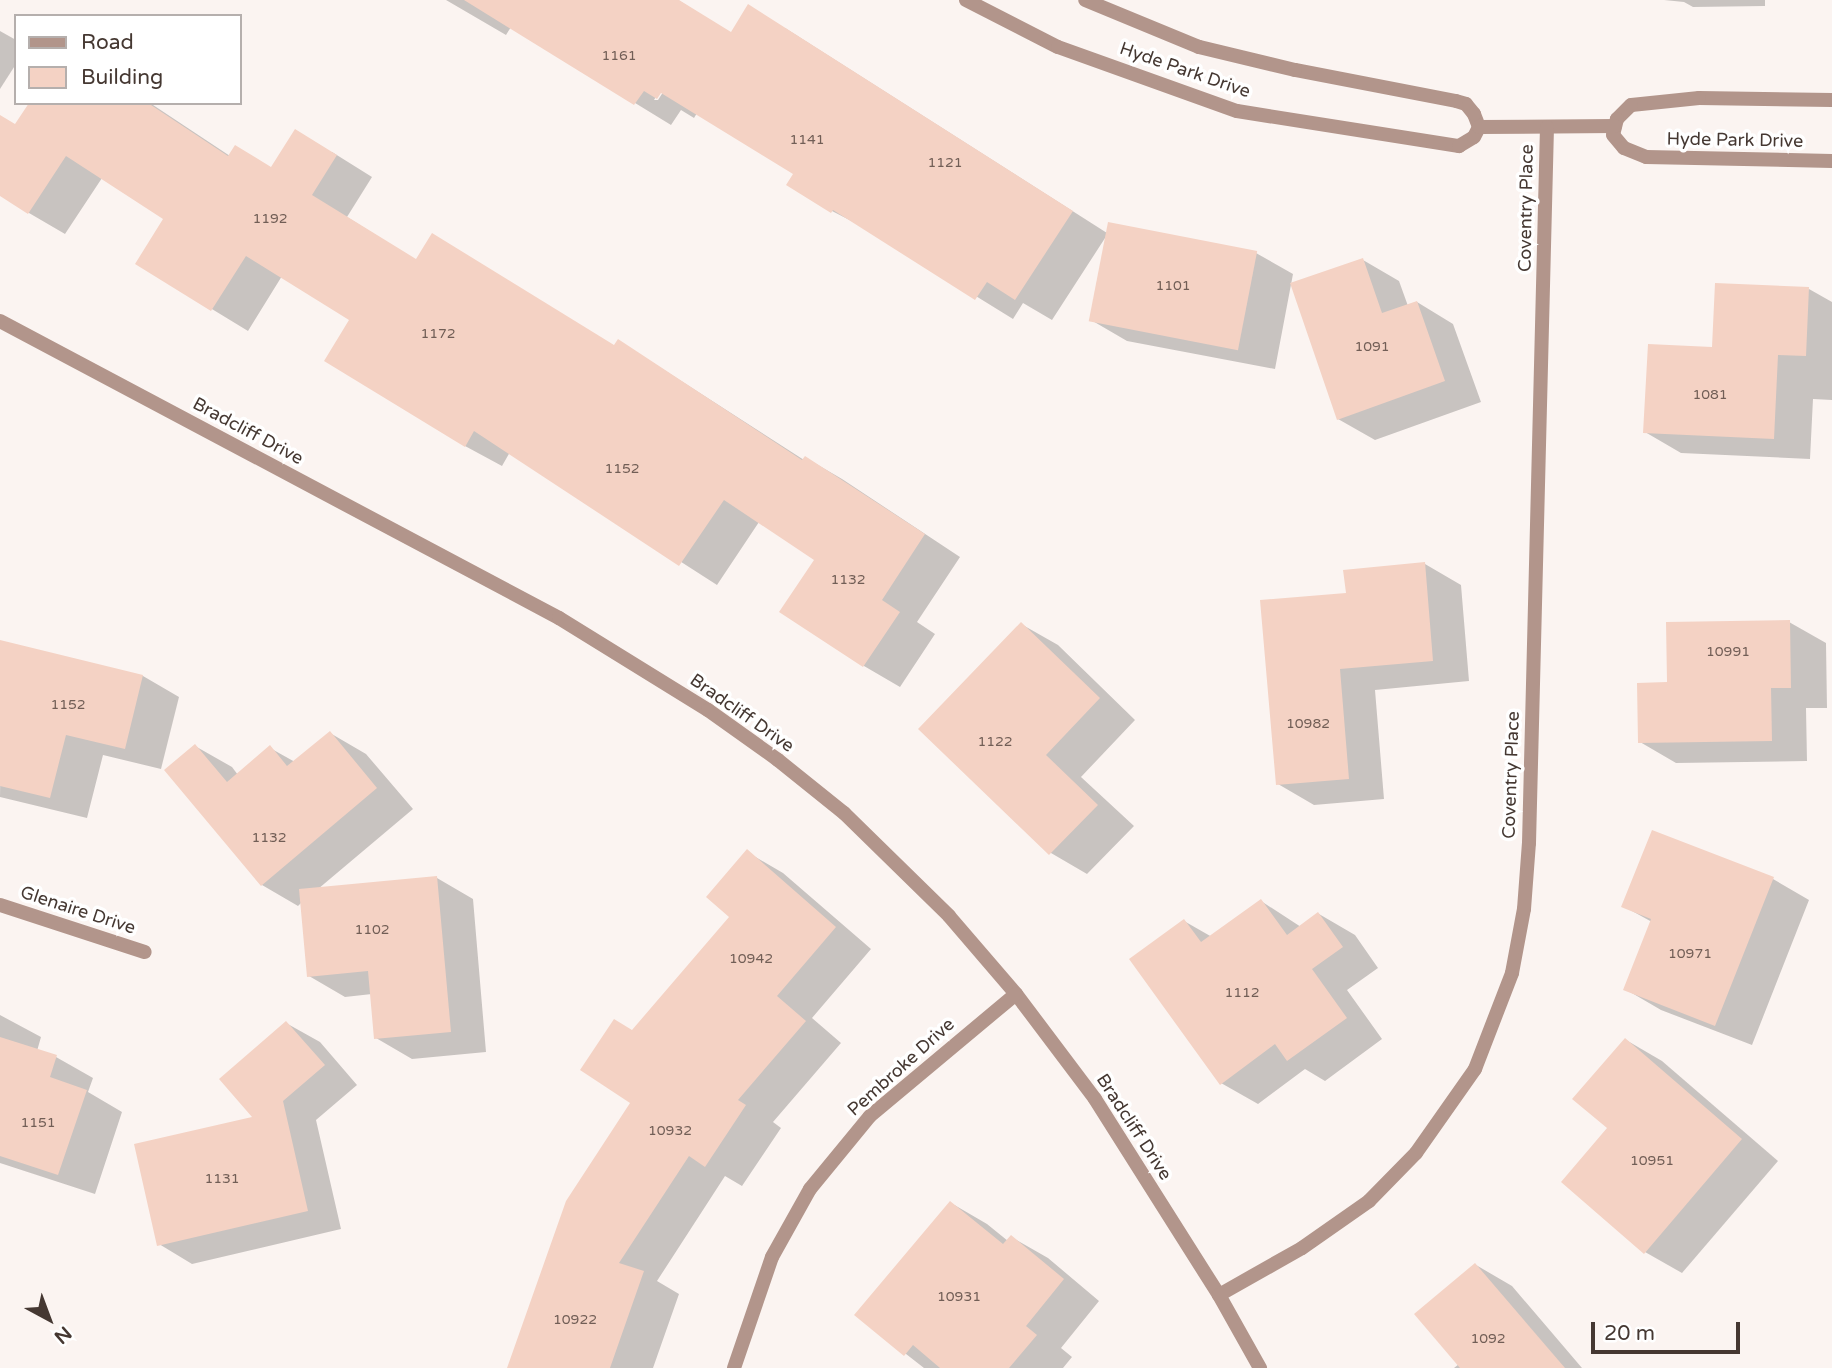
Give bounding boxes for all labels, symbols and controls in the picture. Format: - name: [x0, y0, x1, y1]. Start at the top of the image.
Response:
- legend: [14, 14, 242, 105]
- text: Road: [81, 30, 134, 55]
- street label: Hyde Park Drive: [1117, 38, 1253, 102]
- house number: 1161: [601, 48, 637, 64]
- text: Building: [81, 65, 163, 90]
- street label: Hyde Park Drive: [1666, 128, 1804, 152]
- house number: 1141: [789, 132, 825, 148]
- street label: Coventry Place: [1514, 144, 1538, 272]
- house number: 1121: [927, 155, 963, 171]
- house number: 1192: [252, 211, 288, 227]
- house number: 1101: [1155, 278, 1191, 294]
- house number: 1172: [420, 326, 456, 342]
- house number: 1091: [1354, 339, 1390, 355]
- house number: 1081: [1692, 387, 1728, 403]
- street label: Bradcliff Drive: [189, 393, 307, 469]
- house number: 1152: [604, 461, 640, 477]
- house number: 1132: [830, 572, 866, 588]
- house number: 10991: [1706, 644, 1750, 660]
- street label: Bradcliff Drive: [686, 669, 798, 757]
- house number: 1152: [50, 697, 86, 713]
- street label: Coventry Place: [1498, 711, 1524, 839]
- house number: 10982: [1286, 716, 1330, 732]
- house number: 1122: [977, 734, 1013, 750]
- house number: 1132: [251, 830, 287, 846]
- street label: Glenaire Drive: [18, 881, 138, 939]
- house number: 1102: [354, 922, 390, 938]
- house number: 10971: [1668, 946, 1712, 962]
- house number: 10942: [729, 951, 773, 967]
- house number: 1112: [1224, 985, 1260, 1001]
- street label: Pembroke Drive: [843, 1013, 959, 1121]
- street label: Bradcliff Drive: [1092, 1070, 1176, 1184]
- house number: 1151: [20, 1115, 56, 1131]
- house number: 10932: [648, 1123, 692, 1139]
- house number: 10951: [1630, 1153, 1674, 1169]
- house number: 1131: [204, 1171, 240, 1187]
- north arrow: [14, 1284, 84, 1354]
- house number: 10931: [937, 1289, 981, 1305]
- scale bar: [1594, 1308, 1743, 1352]
- house number: 10922: [553, 1312, 597, 1328]
- text: 20 m: [1604, 1321, 1655, 1346]
- text: N: [50, 1322, 76, 1348]
- house number: 1092: [1470, 1331, 1506, 1347]

